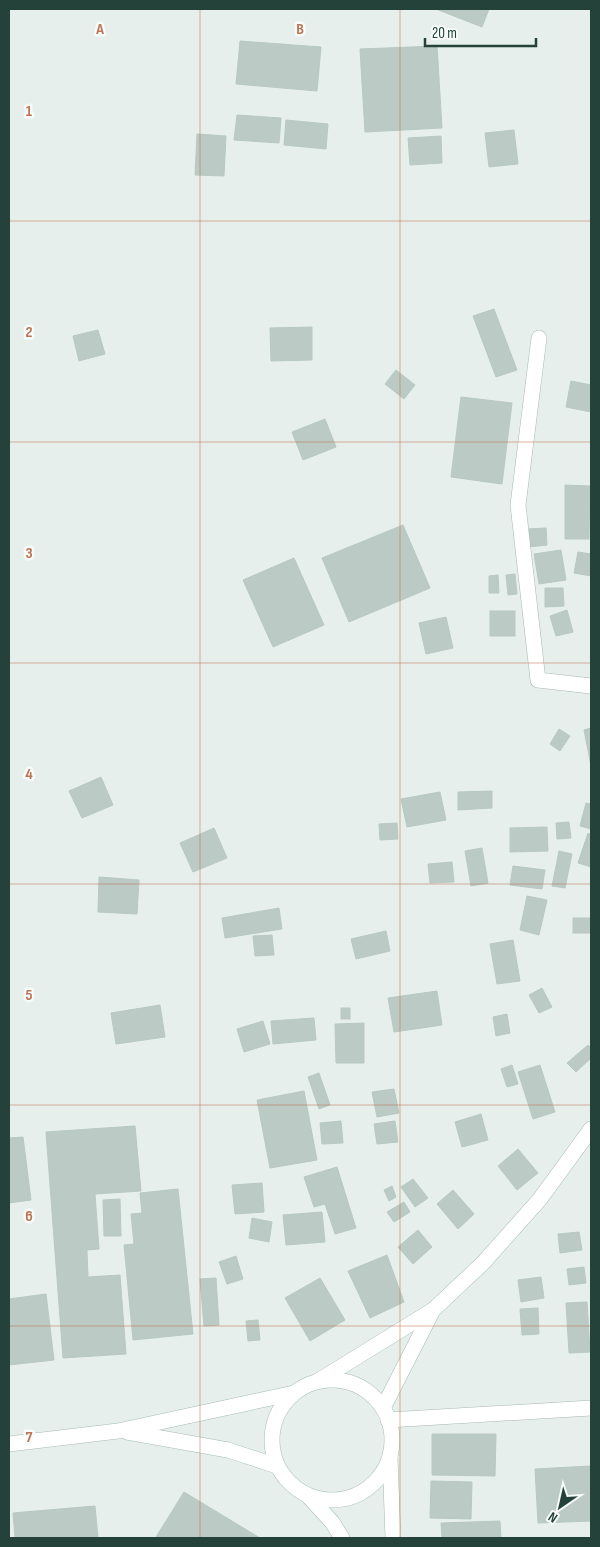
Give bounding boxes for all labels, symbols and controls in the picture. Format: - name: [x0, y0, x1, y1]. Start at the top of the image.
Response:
- scale bar: [425, 15, 536, 47]
- text: A: [95, 20, 104, 39]
- text: B: [296, 20, 304, 39]
- text: 20 m: [432, 24, 457, 43]
- text: 1: [26, 102, 33, 121]
- text: 2: [25, 323, 33, 342]
- text: 3: [25, 544, 33, 563]
- text: 4: [25, 765, 33, 784]
- text: 5: [25, 986, 33, 1005]
- text: 6: [25, 1207, 33, 1226]
- text: 7: [26, 1428, 33, 1447]
- north arrow: [535, 1482, 585, 1532]
- text: N: [545, 1508, 561, 1527]

